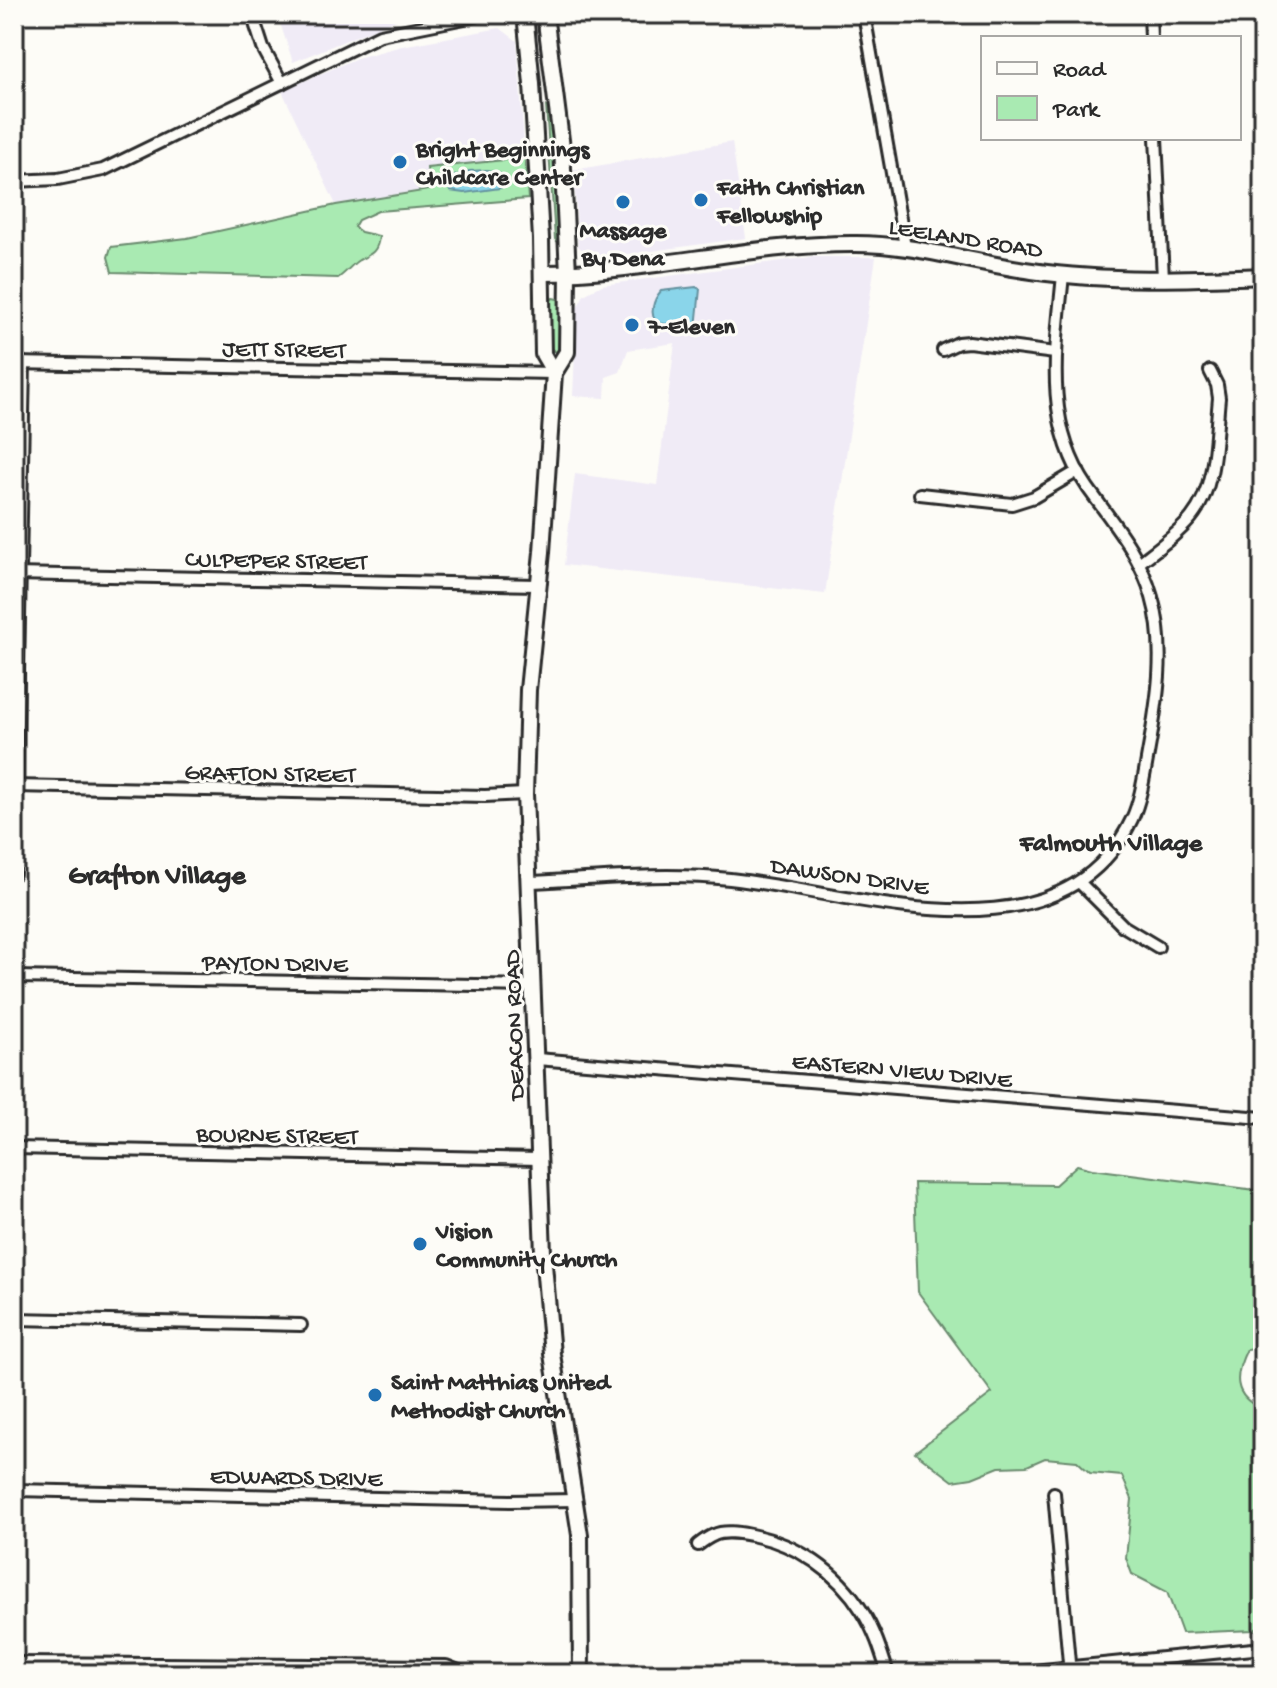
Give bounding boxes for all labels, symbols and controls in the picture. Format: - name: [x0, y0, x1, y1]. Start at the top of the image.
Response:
- legend: [981, 36, 1241, 140]
- text: Road: [1053, 57, 1107, 86]
- text: Park: [1052, 97, 1101, 126]
- place label: Bright Beginnings Childcare Center: [415, 137, 591, 194]
- marker: Bright Beginnings Childcare Center: [391, 153, 409, 171]
- place label: Faith Christian Fellowship: [716, 175, 865, 232]
- marker: Faith Christian Fellowship: [692, 191, 710, 209]
- marker: Massage By Dena: [614, 193, 632, 211]
- street label: LEELAND ROAD: [886, 214, 1045, 267]
- place label: Massage By Dena: [579, 218, 668, 275]
- place label: 7-Eleven: [647, 314, 736, 343]
- marker: 7-Eleven: [623, 316, 641, 334]
- street label: JETT STREET: [222, 336, 348, 367]
- street label: CULPEPER STREET: [185, 546, 369, 579]
- street label: GRAFTON STREET: [184, 760, 358, 792]
- district label: Falmouth Village: [1019, 830, 1204, 861]
- street label: DAWSON DRIVE: [767, 853, 932, 904]
- district label: Grafton Village: [68, 861, 247, 894]
- street label: DEACON ROAD: [499, 949, 534, 1103]
- street label: PAYTON DRIVE: [201, 950, 349, 981]
- street label: EASTERN VIEW DRIVE: [790, 1048, 1014, 1097]
- street label: BOURNE STREET: [195, 1122, 360, 1153]
- place label: Vision Community Church: [435, 1219, 618, 1276]
- marker: Vision Community Church: [411, 1235, 429, 1253]
- place label: Saint Matthias United Methodist Church: [391, 1370, 613, 1427]
- marker: Saint Matthias United Methodist Church: [366, 1386, 384, 1404]
- street label: EDWARDS DRIVE: [209, 1463, 383, 1496]

